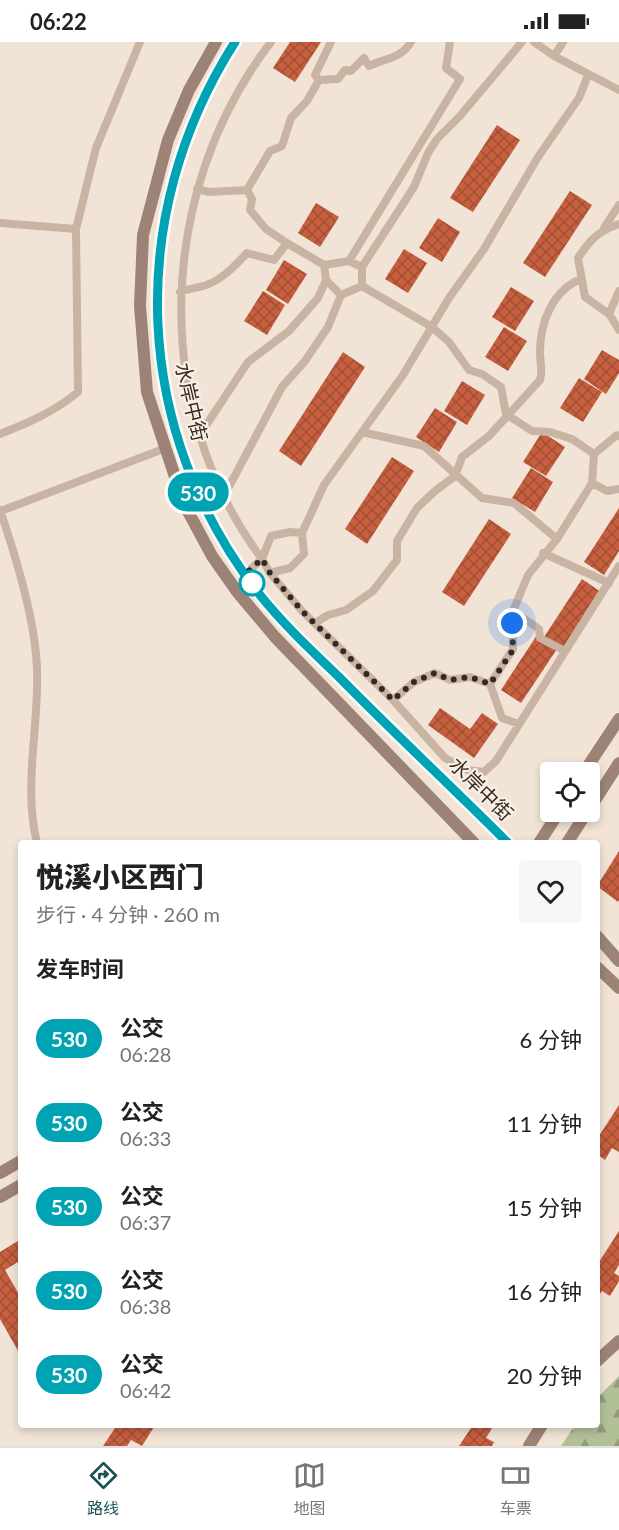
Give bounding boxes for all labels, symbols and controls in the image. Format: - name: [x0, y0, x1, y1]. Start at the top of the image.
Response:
- text: 06:22: [30, 8, 87, 35]
- street label: 水岸中街: [171, 360, 213, 443]
- line badge: 530: [164, 472, 232, 512]
- text: 530: [180, 480, 216, 505]
- unlabelled marker: [239, 570, 265, 596]
- your location: [497, 608, 527, 638]
- street label: 水岸中街: [445, 752, 518, 825]
- map controls: [540, 762, 600, 822]
- button: locate: [540, 762, 600, 822]
- text: 悦溪小区西门: [36, 859, 204, 893]
- button: heart: [519, 860, 582, 923]
- text: 步行 · 4 分钟 · 260 m: [36, 902, 220, 926]
- text: 发车时间: [36, 955, 124, 982]
- text: 公交: [120, 1014, 164, 1041]
- text: 530: [51, 1026, 87, 1051]
- text: 6 分钟: [520, 1026, 582, 1053]
- text: 06:28: [120, 1042, 171, 1066]
- text: 公交: [120, 1098, 164, 1125]
- text: 530: [51, 1110, 87, 1135]
- text: 11 分钟: [507, 1110, 582, 1137]
- text: 06:33: [120, 1126, 171, 1150]
- text: 公交: [120, 1182, 164, 1209]
- text: 530: [51, 1194, 87, 1219]
- text: 15 分钟: [507, 1194, 582, 1221]
- text: 06:37: [120, 1210, 171, 1234]
- text: 公交: [120, 1266, 164, 1293]
- text: 530: [51, 1278, 87, 1303]
- text: 16 分钟: [507, 1278, 582, 1305]
- text: 06:38: [120, 1294, 171, 1318]
- text: 公交: [120, 1350, 164, 1377]
- text: 530: [51, 1362, 87, 1387]
- text: 20 分钟: [507, 1362, 582, 1389]
- text: 06:42: [120, 1378, 171, 1402]
- tab: 路线: [87, 1459, 120, 1519]
- tab: 地图: [293, 1459, 326, 1519]
- tab: 车票: [499, 1459, 532, 1519]

